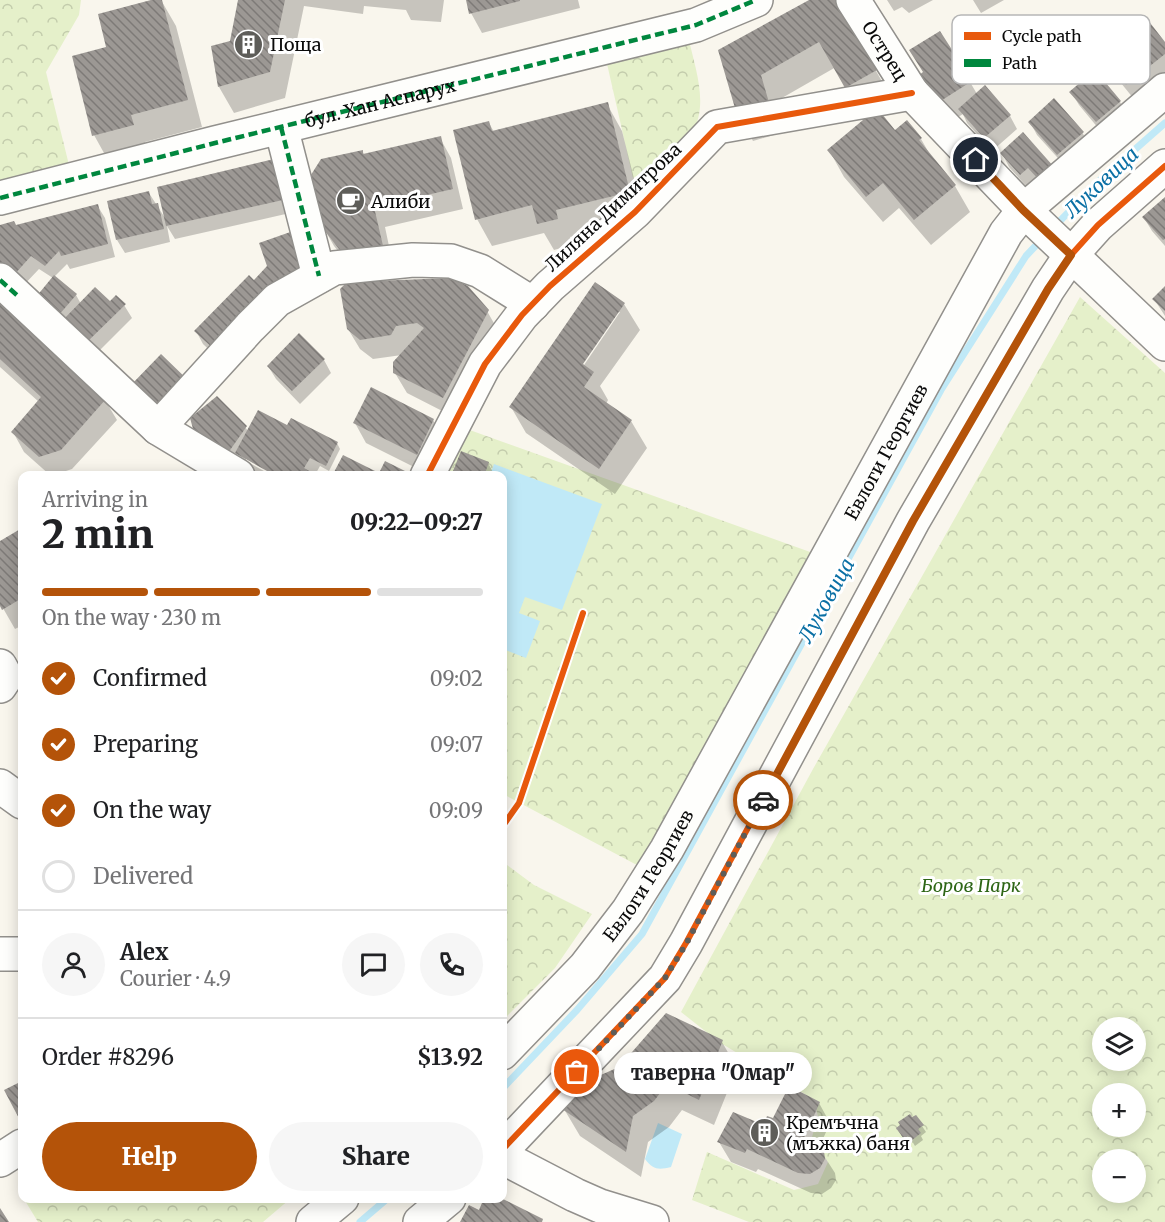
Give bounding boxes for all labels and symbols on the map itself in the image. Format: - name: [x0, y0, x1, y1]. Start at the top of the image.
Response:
- legend: [952, 15, 1150, 84]
- street label: Острец: [858, 16, 913, 85]
- text: Cycle path: [1002, 26, 1082, 46]
- building icon: Поща: [233, 28, 265, 60]
- place label: Поща: [270, 33, 322, 56]
- text: Path: [1002, 53, 1038, 73]
- street label: бул. Хан Аспарух: [302, 73, 458, 132]
- pin: [950, 134, 1001, 185]
- street label: Лиляна Димитрова: [540, 138, 686, 276]
- water label: Луковица: [1058, 141, 1143, 223]
- cafe icon: Алиби: [334, 185, 366, 217]
- place label: Алиби: [370, 190, 430, 213]
- street label: Евлоги Георгиев: [839, 379, 933, 524]
- water label: Луковица: [792, 553, 859, 647]
- courier: [733, 770, 793, 830]
- street label: Евлоги Георгиев: [598, 805, 698, 946]
- park label: Боров Парк: [921, 874, 1021, 897]
- pin: [551, 1046, 602, 1097]
- callout: таверна "Омар": [613, 1051, 811, 1093]
- place label: Кремъчна (мъжка) баня: [786, 1111, 910, 1155]
- building icon: Кремъчна (мъжка) баня: [749, 1116, 781, 1148]

